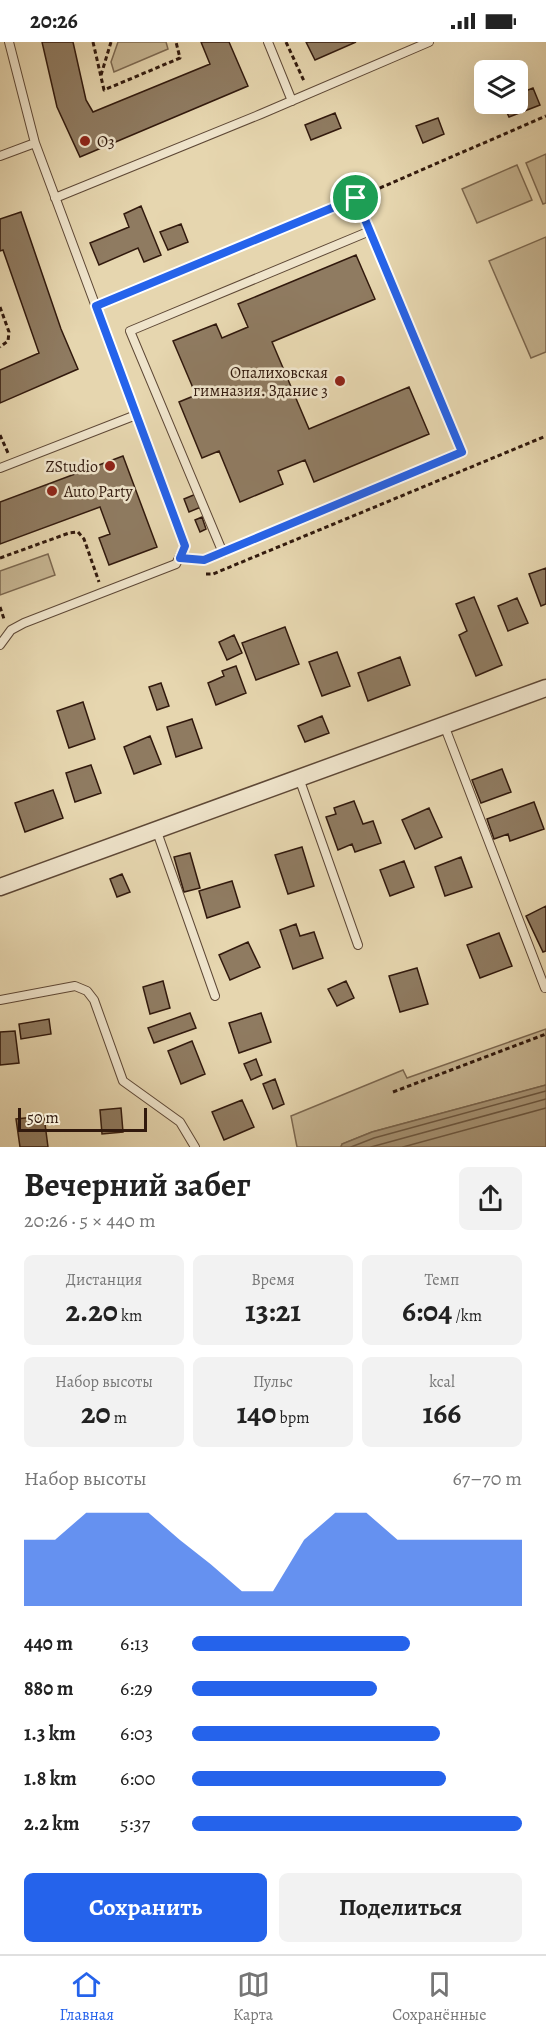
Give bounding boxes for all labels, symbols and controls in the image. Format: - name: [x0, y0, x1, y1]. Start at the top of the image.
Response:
- text: 20:26: [30, 6, 78, 36]
- map controls: [474, 60, 528, 114]
- button: layers: [474, 60, 528, 114]
- place label: О3: [97, 131, 115, 153]
- marker: О3: [78, 134, 92, 148]
- pin: [330, 172, 381, 223]
- icon: arrive: [339, 181, 372, 214]
- place label: Опалиховская гимназия. Здание 3: [193, 362, 328, 402]
- marker: Опалиховская гимназия. Здание 3: [333, 374, 347, 388]
- place label: ZStudio: [45, 456, 98, 478]
- marker: ZStudio: [103, 459, 117, 473]
- place label: Auto Party: [63, 481, 133, 503]
- marker: Auto Party: [45, 484, 59, 498]
- scale bar: [18, 1105, 147, 1132]
- text: 50 m: [27, 1107, 59, 1129]
- text: Вечерний забег: [24, 1162, 251, 1207]
- button: share: [459, 1167, 522, 1230]
- text: 20:26 · 5 × 440 m: [24, 1207, 156, 1234]
- text: Дистанция: [66, 1269, 142, 1291]
- text: Время: [251, 1269, 295, 1291]
- text: Темп: [425, 1269, 459, 1291]
- text: 2.20: [66, 1291, 118, 1331]
- text: 13:21: [245, 1291, 301, 1331]
- text: 6:04: [402, 1291, 452, 1331]
- text: km: [118, 1305, 142, 1327]
- text: /km: [452, 1305, 482, 1327]
- text: Набор высоты: [55, 1371, 153, 1393]
- text: Пульс: [253, 1371, 293, 1393]
- text: kcal: [429, 1371, 455, 1393]
- text: 20: [81, 1393, 111, 1433]
- text: 140: [237, 1393, 276, 1433]
- text: 166: [423, 1393, 461, 1433]
- text: m: [111, 1407, 127, 1429]
- text: bpm: [276, 1407, 310, 1429]
- text: Набор высоты: [24, 1465, 147, 1492]
- text: 67–70 m: [453, 1465, 522, 1492]
- text: 440 m: [24, 1630, 73, 1657]
- text: 6:13: [120, 1630, 149, 1657]
- text: 880 m: [24, 1675, 74, 1702]
- text: 6:29: [120, 1675, 153, 1702]
- text: 1.3 km: [24, 1720, 76, 1747]
- text: 6:03: [120, 1720, 153, 1747]
- text: 1.8 km: [24, 1765, 77, 1792]
- text: 6:00: [120, 1765, 155, 1792]
- text: 2.2 km: [24, 1810, 79, 1837]
- text: 5:37: [120, 1810, 150, 1837]
- button: Сохранить: [24, 1873, 267, 1942]
- button: Поделиться: [279, 1873, 522, 1942]
- tab: Главная: [59, 1968, 114, 2026]
- tab: Карта: [233, 1968, 273, 2026]
- tab: Сохранённые: [392, 1968, 487, 2026]

